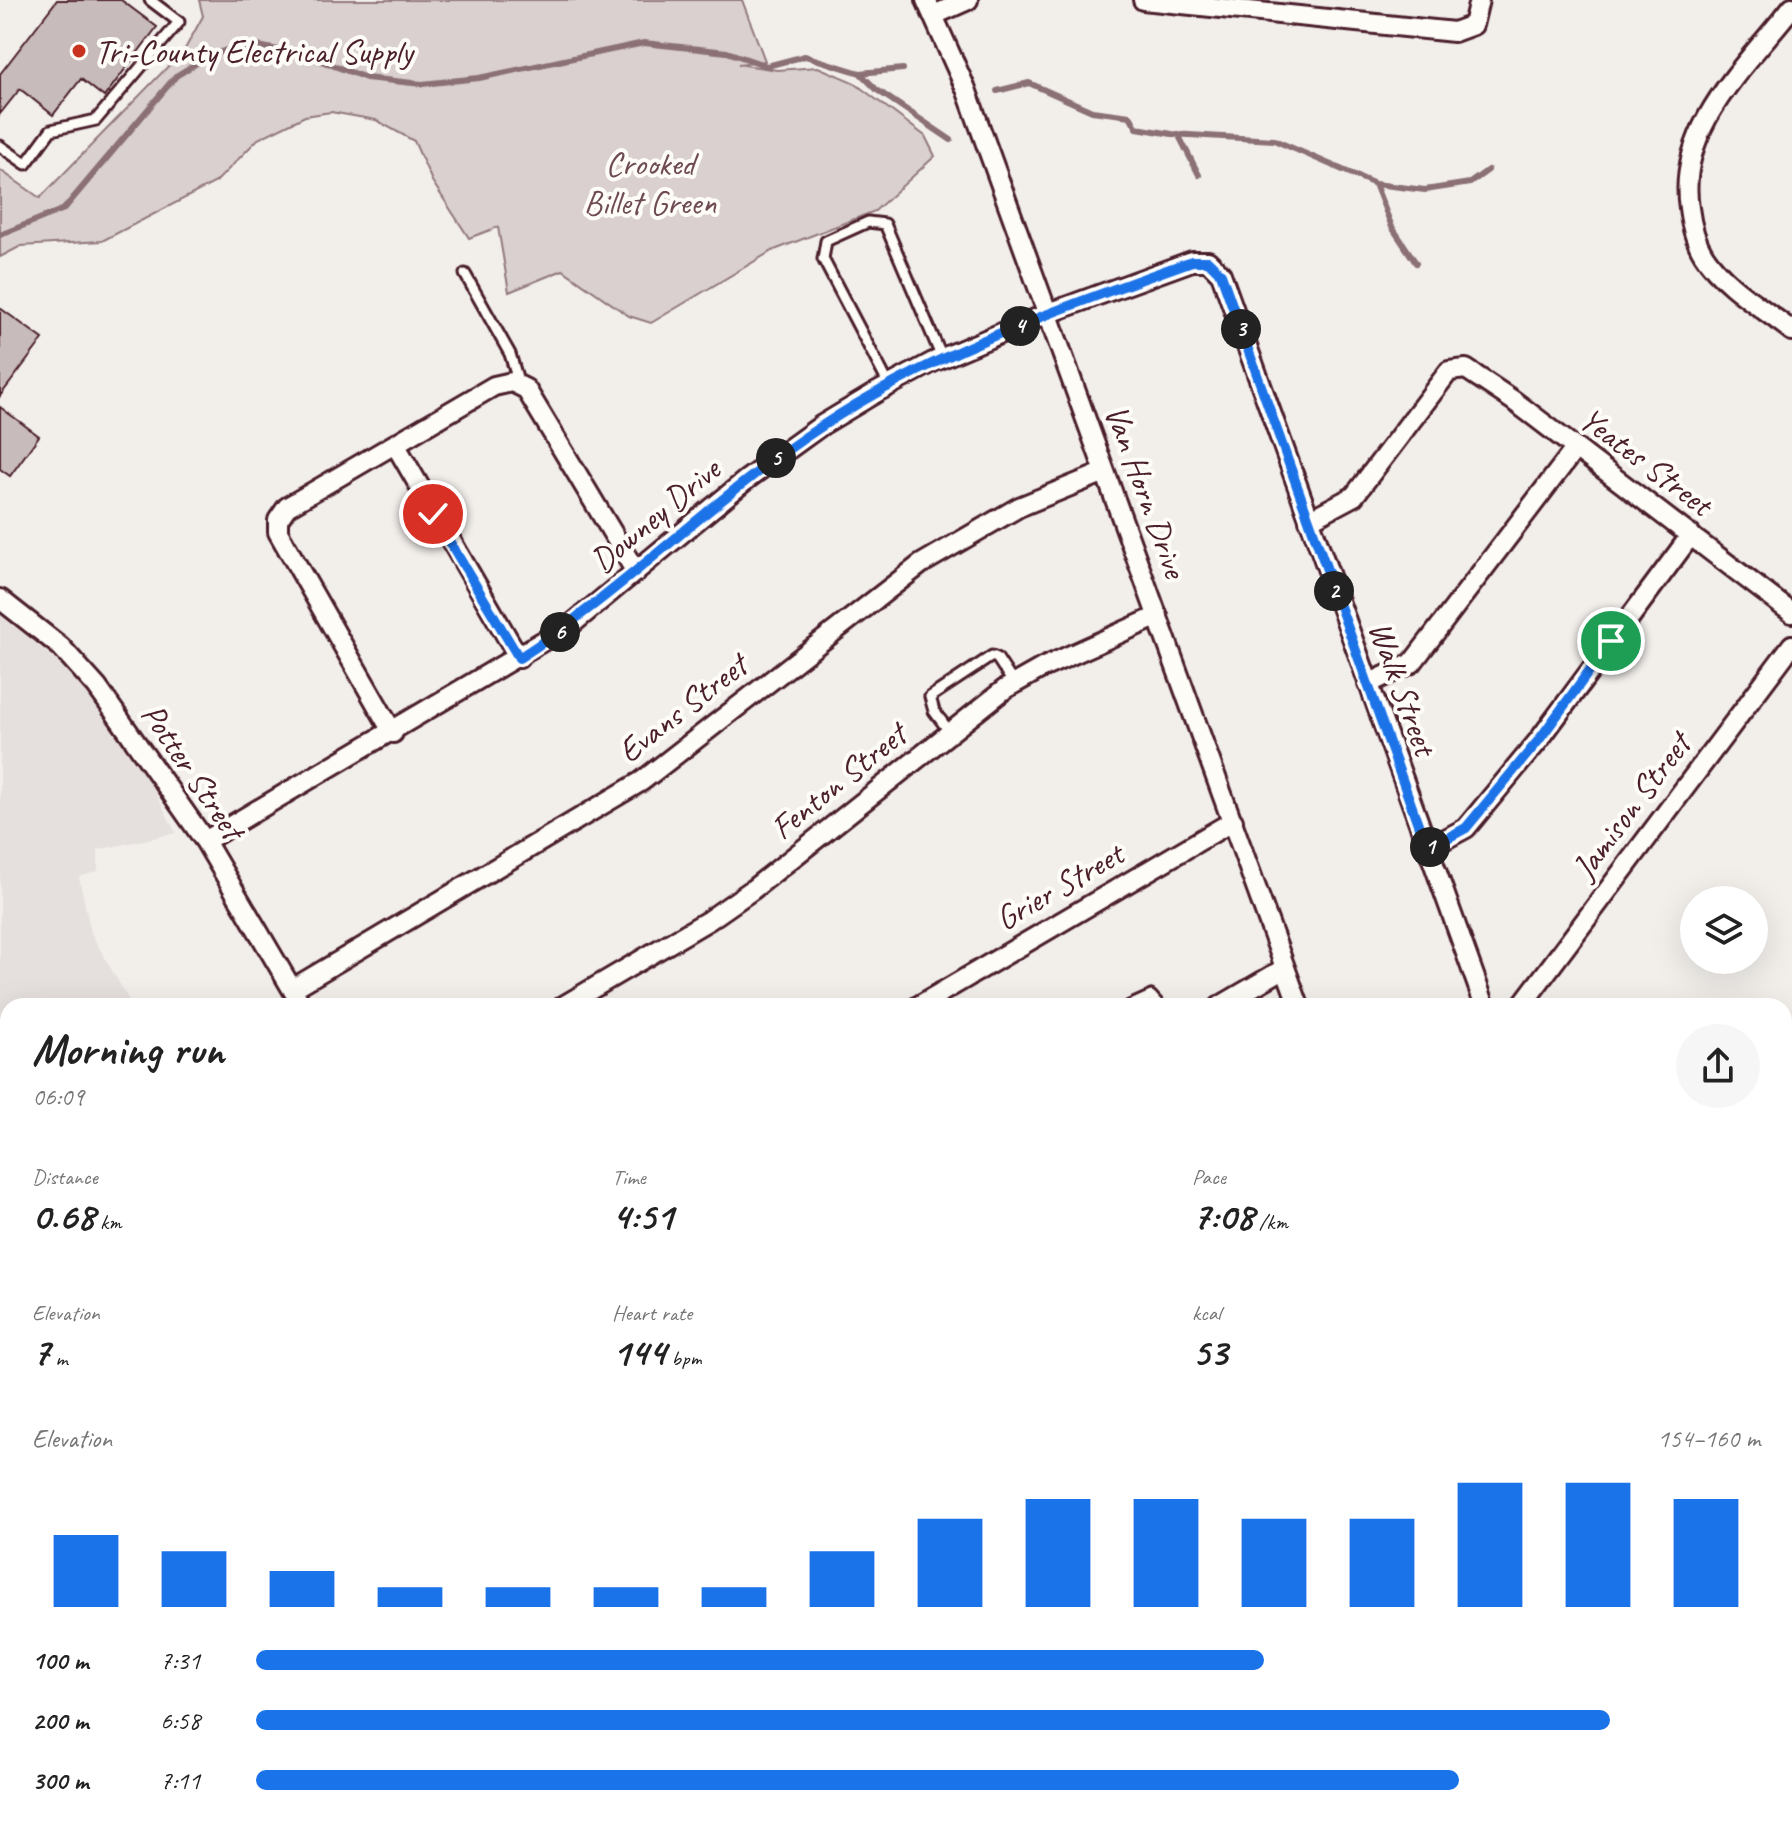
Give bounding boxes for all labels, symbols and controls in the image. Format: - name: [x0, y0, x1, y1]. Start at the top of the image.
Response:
- place label: Tri-County Electrical Supply: [95, 30, 415, 73]
- marker: Tri-County Electrical Supply: [70, 42, 88, 60]
- park label: Crooked Billet Green: [584, 142, 717, 224]
- pin: 4: [1000, 306, 1040, 346]
- pin: 3: [1221, 309, 1261, 349]
- text: 4: [1015, 312, 1025, 340]
- text: 3: [1236, 315, 1246, 343]
- street label: Yeates Street: [1571, 397, 1724, 527]
- street label: Van Horn Drive: [1095, 399, 1198, 586]
- pin: 5: [756, 438, 796, 478]
- text: 5: [771, 444, 781, 472]
- street label: Downey Drive: [581, 446, 731, 582]
- pin: [399, 480, 467, 548]
- icon: check: [411, 492, 455, 536]
- pin: 2: [1314, 571, 1354, 611]
- text: 2: [1329, 577, 1339, 605]
- pin: [1577, 607, 1645, 675]
- pin: 6: [540, 612, 580, 652]
- street label: Walk Street: [1359, 615, 1448, 764]
- text: 6: [555, 618, 565, 646]
- icon: arrive: [1589, 619, 1633, 663]
- street label: Evans Street: [609, 641, 759, 772]
- street label: Potter Street: [132, 695, 257, 851]
- street label: Fenton Street: [761, 710, 918, 849]
- street label: Jamison Street: [1561, 721, 1703, 889]
- pin: 1: [1410, 827, 1450, 867]
- street label: Grier Street: [988, 830, 1134, 940]
- text: 1: [1425, 833, 1435, 861]
- map controls: [1680, 886, 1768, 974]
- button: layers: [1680, 886, 1768, 974]
- text: Morning run: [32, 1022, 224, 1077]
- button: share: [1676, 1024, 1760, 1108]
- text: 06:09: [32, 1080, 84, 1113]
- text: Distance: [32, 1163, 98, 1191]
- text: Time: [612, 1163, 646, 1191]
- text: Pace: [1192, 1163, 1226, 1191]
- text: 0.68: [32, 1191, 95, 1241]
- text: 4:51: [612, 1191, 673, 1241]
- text: 7:08: [1192, 1191, 1254, 1241]
- text: km: [95, 1208, 122, 1236]
- text: /km: [1254, 1208, 1288, 1236]
- text: Elevation: [32, 1299, 100, 1327]
- text: Heart rate: [612, 1299, 692, 1327]
- text: kcal: [1192, 1299, 1221, 1327]
- text: 7: [32, 1327, 50, 1377]
- text: 144: [612, 1327, 666, 1377]
- text: 53: [1192, 1327, 1227, 1377]
- text: m: [50, 1344, 68, 1372]
- text: bpm: [666, 1344, 702, 1372]
- text: Elevation: [32, 1422, 112, 1455]
- text: 154–160 m: [1657, 1422, 1760, 1455]
- text: 100 m: [32, 1644, 88, 1677]
- text: 7:31: [160, 1644, 200, 1677]
- text: 200 m: [32, 1704, 88, 1737]
- text: 6:58: [160, 1704, 200, 1737]
- text: 300 m: [32, 1764, 88, 1797]
- text: 7:11: [160, 1764, 200, 1797]

